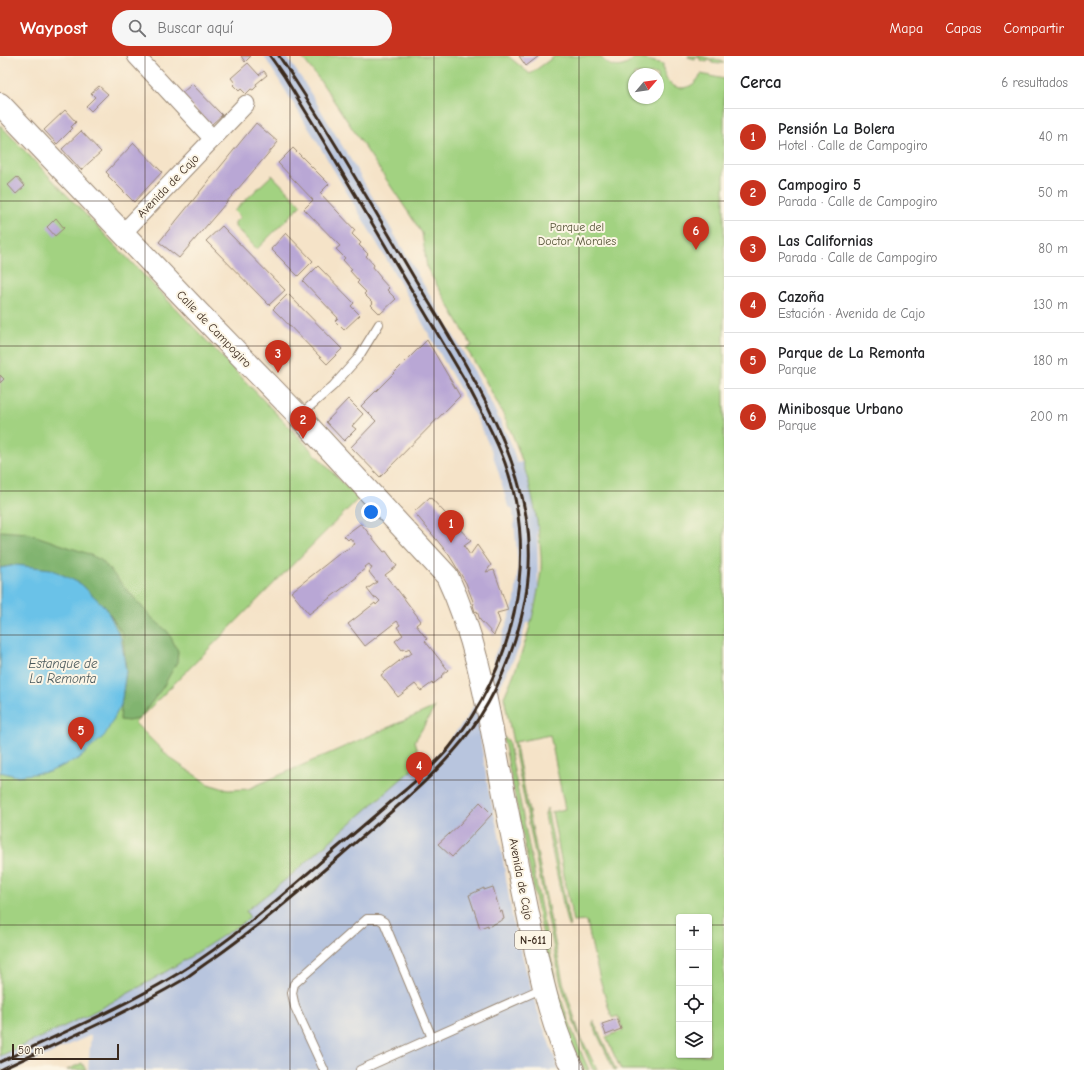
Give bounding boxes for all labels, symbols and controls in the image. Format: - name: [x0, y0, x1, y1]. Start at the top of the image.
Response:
- search box: [112, 10, 392, 46]
- text: Waypost: [20, 17, 88, 39]
- icon: search: [126, 17, 148, 39]
- text: Buscar aquí: [158, 19, 233, 37]
- text: Mapa: [890, 20, 923, 37]
- text: Capas: [945, 20, 981, 37]
- text: Compartir: [1003, 20, 1064, 37]
- north arrow: [628, 68, 664, 104]
- text: Cerca: [740, 73, 782, 92]
- text: 6 resultados: [1001, 75, 1068, 90]
- text: Pensión La Bolera: [778, 120, 895, 138]
- text: 1: [750, 129, 756, 144]
- text: 40 m: [1039, 129, 1068, 144]
- text: Hotel · Calle de Campogiro: [778, 138, 928, 153]
- street label: Avenida de Cajo: [134, 151, 202, 221]
- text: Campogiro 5: [778, 176, 861, 194]
- text: 2: [750, 185, 756, 200]
- text: 50 m: [1038, 185, 1068, 200]
- text: Parada · Calle de Campogiro: [778, 194, 938, 209]
- pin: 6: [683, 217, 709, 250]
- park label: Parque del Doctor Morales: [538, 220, 616, 248]
- text: Las Californias: [778, 232, 873, 250]
- text: 3: [750, 241, 756, 256]
- text: 80 m: [1038, 241, 1068, 256]
- text: Parada · Calle de Campogiro: [778, 250, 938, 265]
- street label: Calle de Campogiro: [174, 288, 254, 370]
- text: Cazoña: [778, 288, 824, 306]
- text: 4: [750, 297, 756, 312]
- text: 130 m: [1033, 297, 1068, 312]
- text: Estación · Avenida de Cajo: [778, 306, 925, 321]
- pin: 3: [265, 340, 291, 373]
- text: Parque de La Remonta: [778, 344, 925, 362]
- text: 5: [750, 353, 756, 368]
- text: 180 m: [1033, 353, 1068, 368]
- text: Parque: [778, 362, 816, 377]
- text: Minibosque Urbano: [778, 400, 903, 418]
- pin: 2: [290, 406, 316, 439]
- text: 6: [750, 409, 756, 424]
- text: 200 m: [1030, 409, 1068, 424]
- text: Parque: [778, 418, 816, 433]
- your location: [361, 502, 381, 522]
- pin: 1: [438, 510, 464, 543]
- water label: Estanque de La Remonta: [29, 656, 98, 686]
- pin: 5: [68, 717, 94, 750]
- pin: 4: [406, 752, 432, 785]
- street label: Avenida de Cajo: [506, 837, 536, 921]
- map controls: [676, 914, 712, 1058]
- button: +: [676, 914, 712, 950]
- road number: N-611: [515, 931, 551, 949]
- button: −: [676, 950, 712, 986]
- button: locate: [676, 986, 712, 1022]
- button: layers: [676, 1022, 712, 1058]
- scale bar: [12, 1042, 119, 1061]
- text: 50 m: [18, 1044, 43, 1057]

